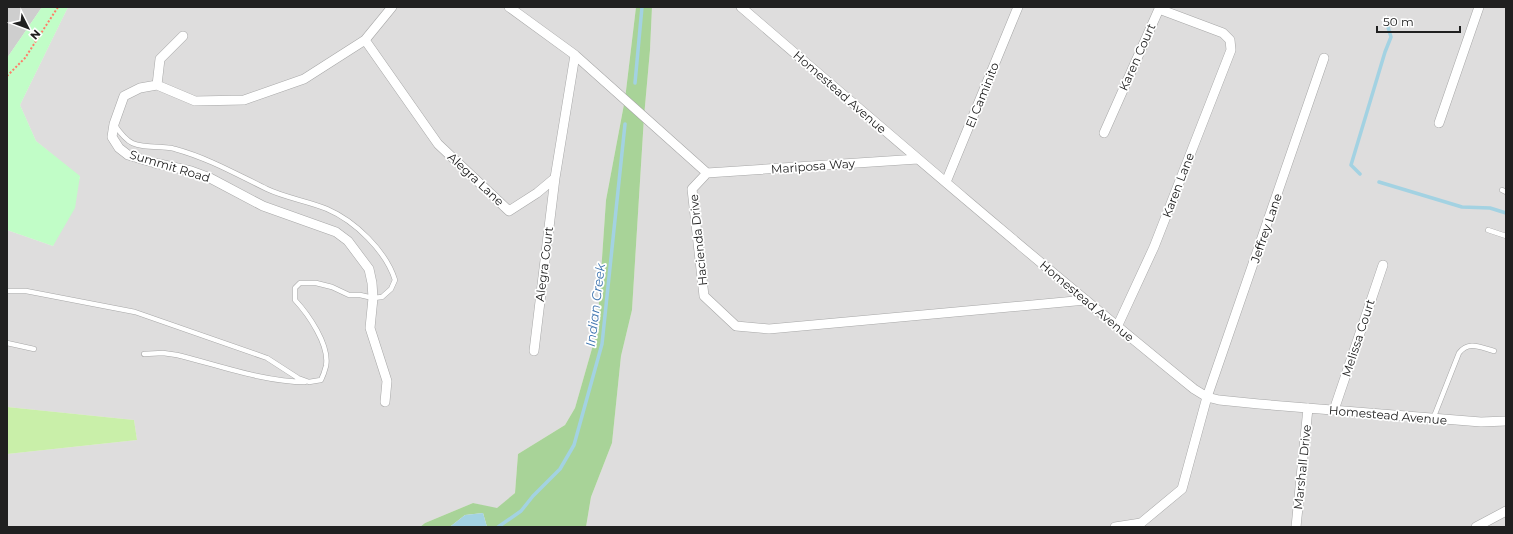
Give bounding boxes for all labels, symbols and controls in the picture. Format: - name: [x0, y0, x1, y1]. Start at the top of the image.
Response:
- north arrow: [8, 8, 48, 48]
- scale bar: [1377, 8, 1460, 34]
- text: 50 m: [1383, 14, 1414, 29]
- street label: Karen Court: [1115, 21, 1159, 93]
- text: N: [27, 27, 44, 43]
- street label: Homestead Avenue: [790, 47, 890, 137]
- street label: El Caminito: [962, 60, 1002, 130]
- street label: Summit Road: [128, 147, 212, 185]
- street label: Alegra Lane: [445, 149, 507, 209]
- street label: Karen Lane: [1159, 151, 1197, 219]
- street label: Mariposa Way: [770, 156, 856, 176]
- street label: Jeffrey Lane: [1247, 191, 1285, 266]
- street label: Hacienda Drive: [686, 194, 710, 286]
- street label: Alegra Court: [532, 225, 556, 302]
- street label: Homestead Avenue: [1037, 257, 1137, 345]
- water label: Indian Creek: [582, 261, 608, 348]
- street label: Melissa Court: [1338, 297, 1378, 379]
- street label: Homestead Avenue: [1328, 402, 1448, 428]
- street label: Marshall Drive: [1290, 424, 1314, 510]

